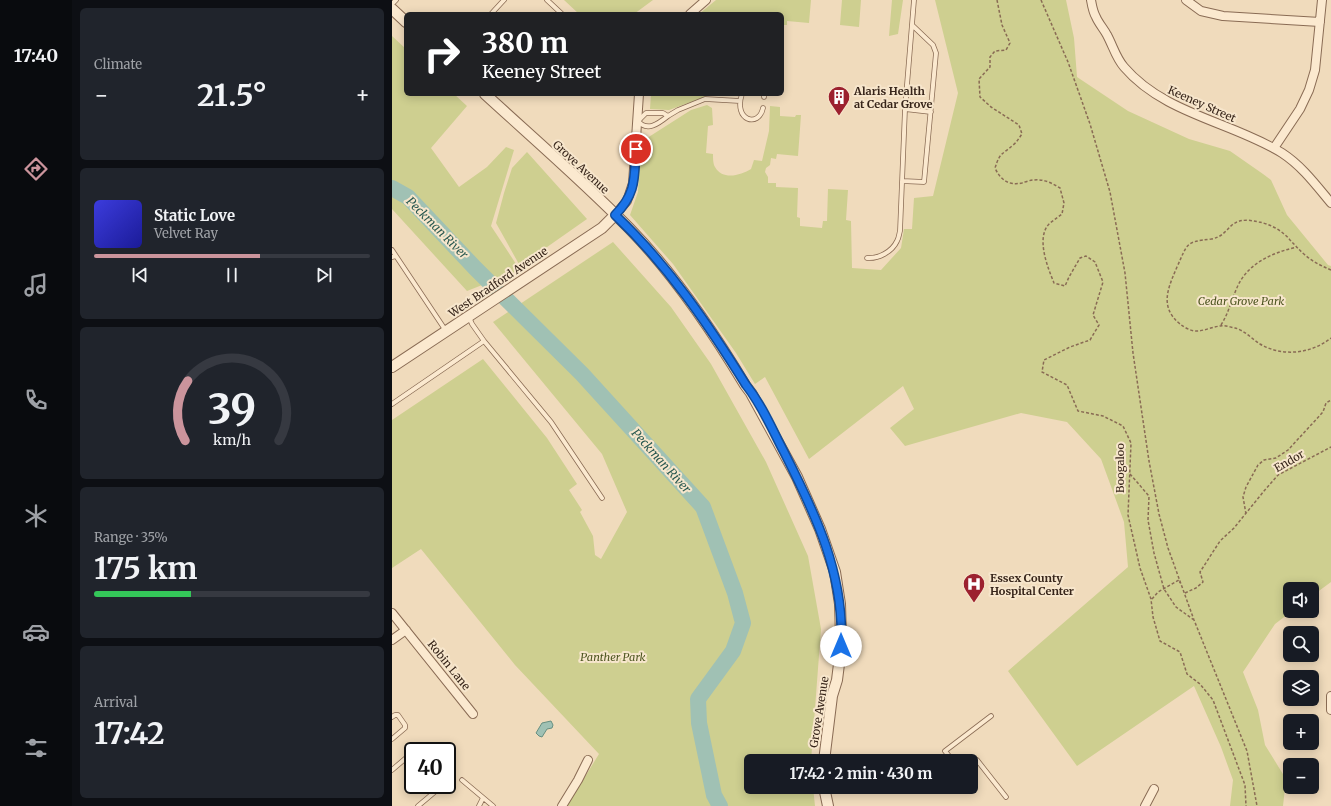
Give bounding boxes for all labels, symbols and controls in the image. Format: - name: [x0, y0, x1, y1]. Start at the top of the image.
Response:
- text: 380 m: [482, 25, 568, 61]
- icon: right: [416, 28, 468, 80]
- text: 17:40: [14, 44, 58, 67]
- text: Climate: [94, 56, 142, 73]
- text: Keeney Street: [482, 60, 601, 83]
- text: 21.5°: [197, 76, 267, 114]
- text: −: [94, 81, 109, 109]
- text: +: [355, 81, 370, 109]
- street label: Keeney Street: [1166, 83, 1239, 126]
- building icon: Alaris Health at Cedar Grove: [826, 84, 852, 117]
- place label: Alaris Health at Cedar Grove: [853, 84, 933, 111]
- pin: [619, 132, 653, 166]
- street label: Grove Avenue: [550, 137, 612, 197]
- icon: arrive: [625, 138, 647, 160]
- icon: directions: [22, 155, 50, 183]
- water label: Peckman River: [403, 194, 472, 262]
- text: Static Love: [154, 206, 235, 225]
- text: Velvet Ray: [154, 225, 218, 242]
- street label: West Bradford Avenue: [445, 244, 550, 321]
- icon: previous: [129, 264, 151, 286]
- icon: pause: [221, 264, 243, 286]
- icon: next: [313, 264, 335, 286]
- icon: music: [22, 271, 50, 299]
- park label: Cedar Grove Park: [1198, 294, 1284, 308]
- text: 39: [208, 383, 256, 435]
- icon: phone: [22, 386, 50, 414]
- water label: Peckman River: [629, 425, 695, 497]
- text: km/h: [213, 431, 251, 449]
- street label: Boogaloo: [1113, 442, 1127, 493]
- street label: Endor: [1272, 447, 1307, 475]
- icon: climate: [22, 502, 50, 530]
- text: Range · 35%: [94, 529, 168, 546]
- text: 175 km: [94, 549, 198, 587]
- hospital icon: Essex County Hospital Center: [961, 571, 987, 604]
- place label: Essex County Hospital Center: [990, 571, 1074, 598]
- map controls: [1283, 582, 1319, 794]
- button: sound: [1283, 582, 1319, 618]
- icon: car: [22, 618, 50, 646]
- position arrow: [820, 625, 862, 667]
- button: search: [1283, 626, 1319, 662]
- street label: Robin Lane: [425, 637, 474, 693]
- park label: Panther Park: [580, 650, 646, 664]
- button: layers: [1283, 670, 1319, 706]
- street label: Grove Avenue: [806, 675, 832, 749]
- text: Arrival: [94, 694, 137, 711]
- text: 17:42: [94, 714, 165, 752]
- button: +: [1283, 714, 1319, 750]
- icon: filters: [22, 734, 50, 762]
- speed limit sign: 40: [404, 742, 456, 794]
- button: −: [1283, 758, 1319, 794]
- text: 17:42 · 2 min · 430 m: [790, 764, 932, 783]

